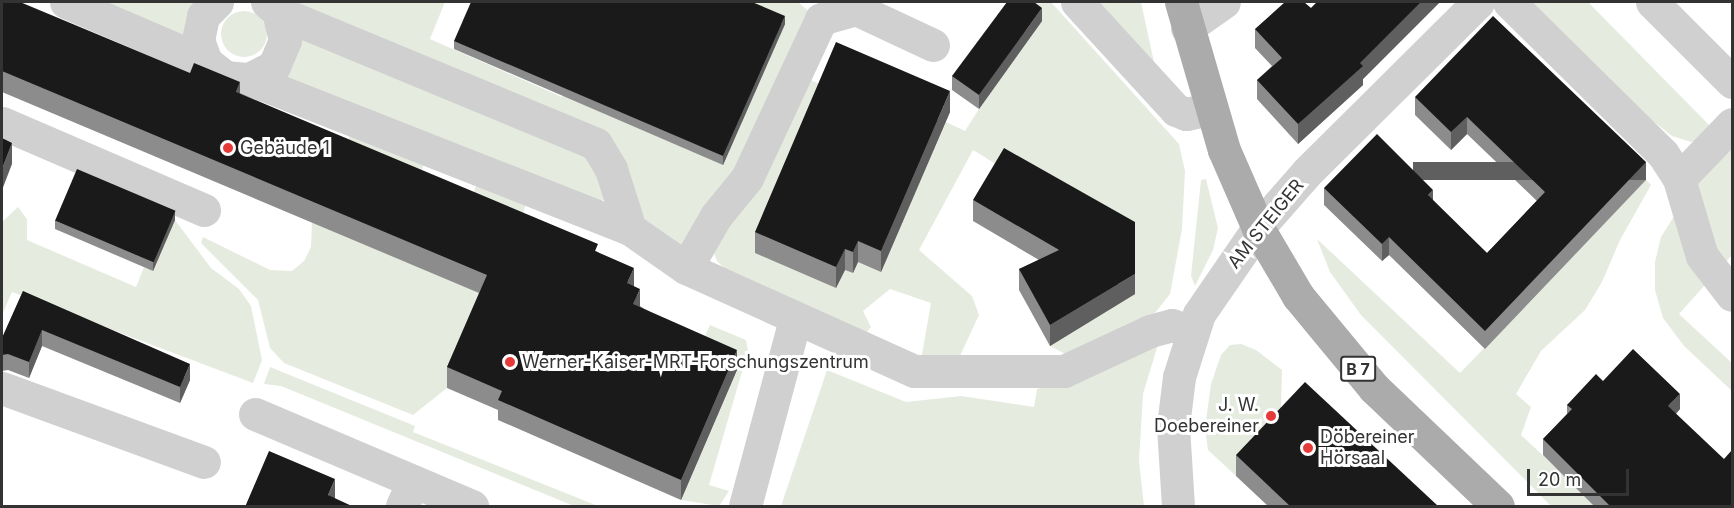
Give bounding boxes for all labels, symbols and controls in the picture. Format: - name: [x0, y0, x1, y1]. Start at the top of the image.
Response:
- place label: Gebäude 1: [240, 137, 330, 159]
- marker: Gebäude 1: [221, 141, 235, 155]
- street label: AM STEIGER: [1223, 175, 1309, 273]
- place label: Werner-Kaiser-MRT-Forschungszentrum: [522, 351, 869, 373]
- marker: Werner-Kaiser-MRT-Forschungszentrum: [503, 355, 517, 369]
- road number: B 7: [1340, 356, 1376, 382]
- place label: J. W. Doebereiner: [1154, 395, 1259, 438]
- marker: J. W. Doebereiner: [1264, 409, 1278, 423]
- place label: Döbereiner Hörsaal: [1320, 427, 1415, 470]
- marker: Döbereiner Hörsaal: [1301, 441, 1315, 455]
- scale bar: [1530, 457, 1632, 495]
- text: 20 m: [1538, 469, 1581, 490]

